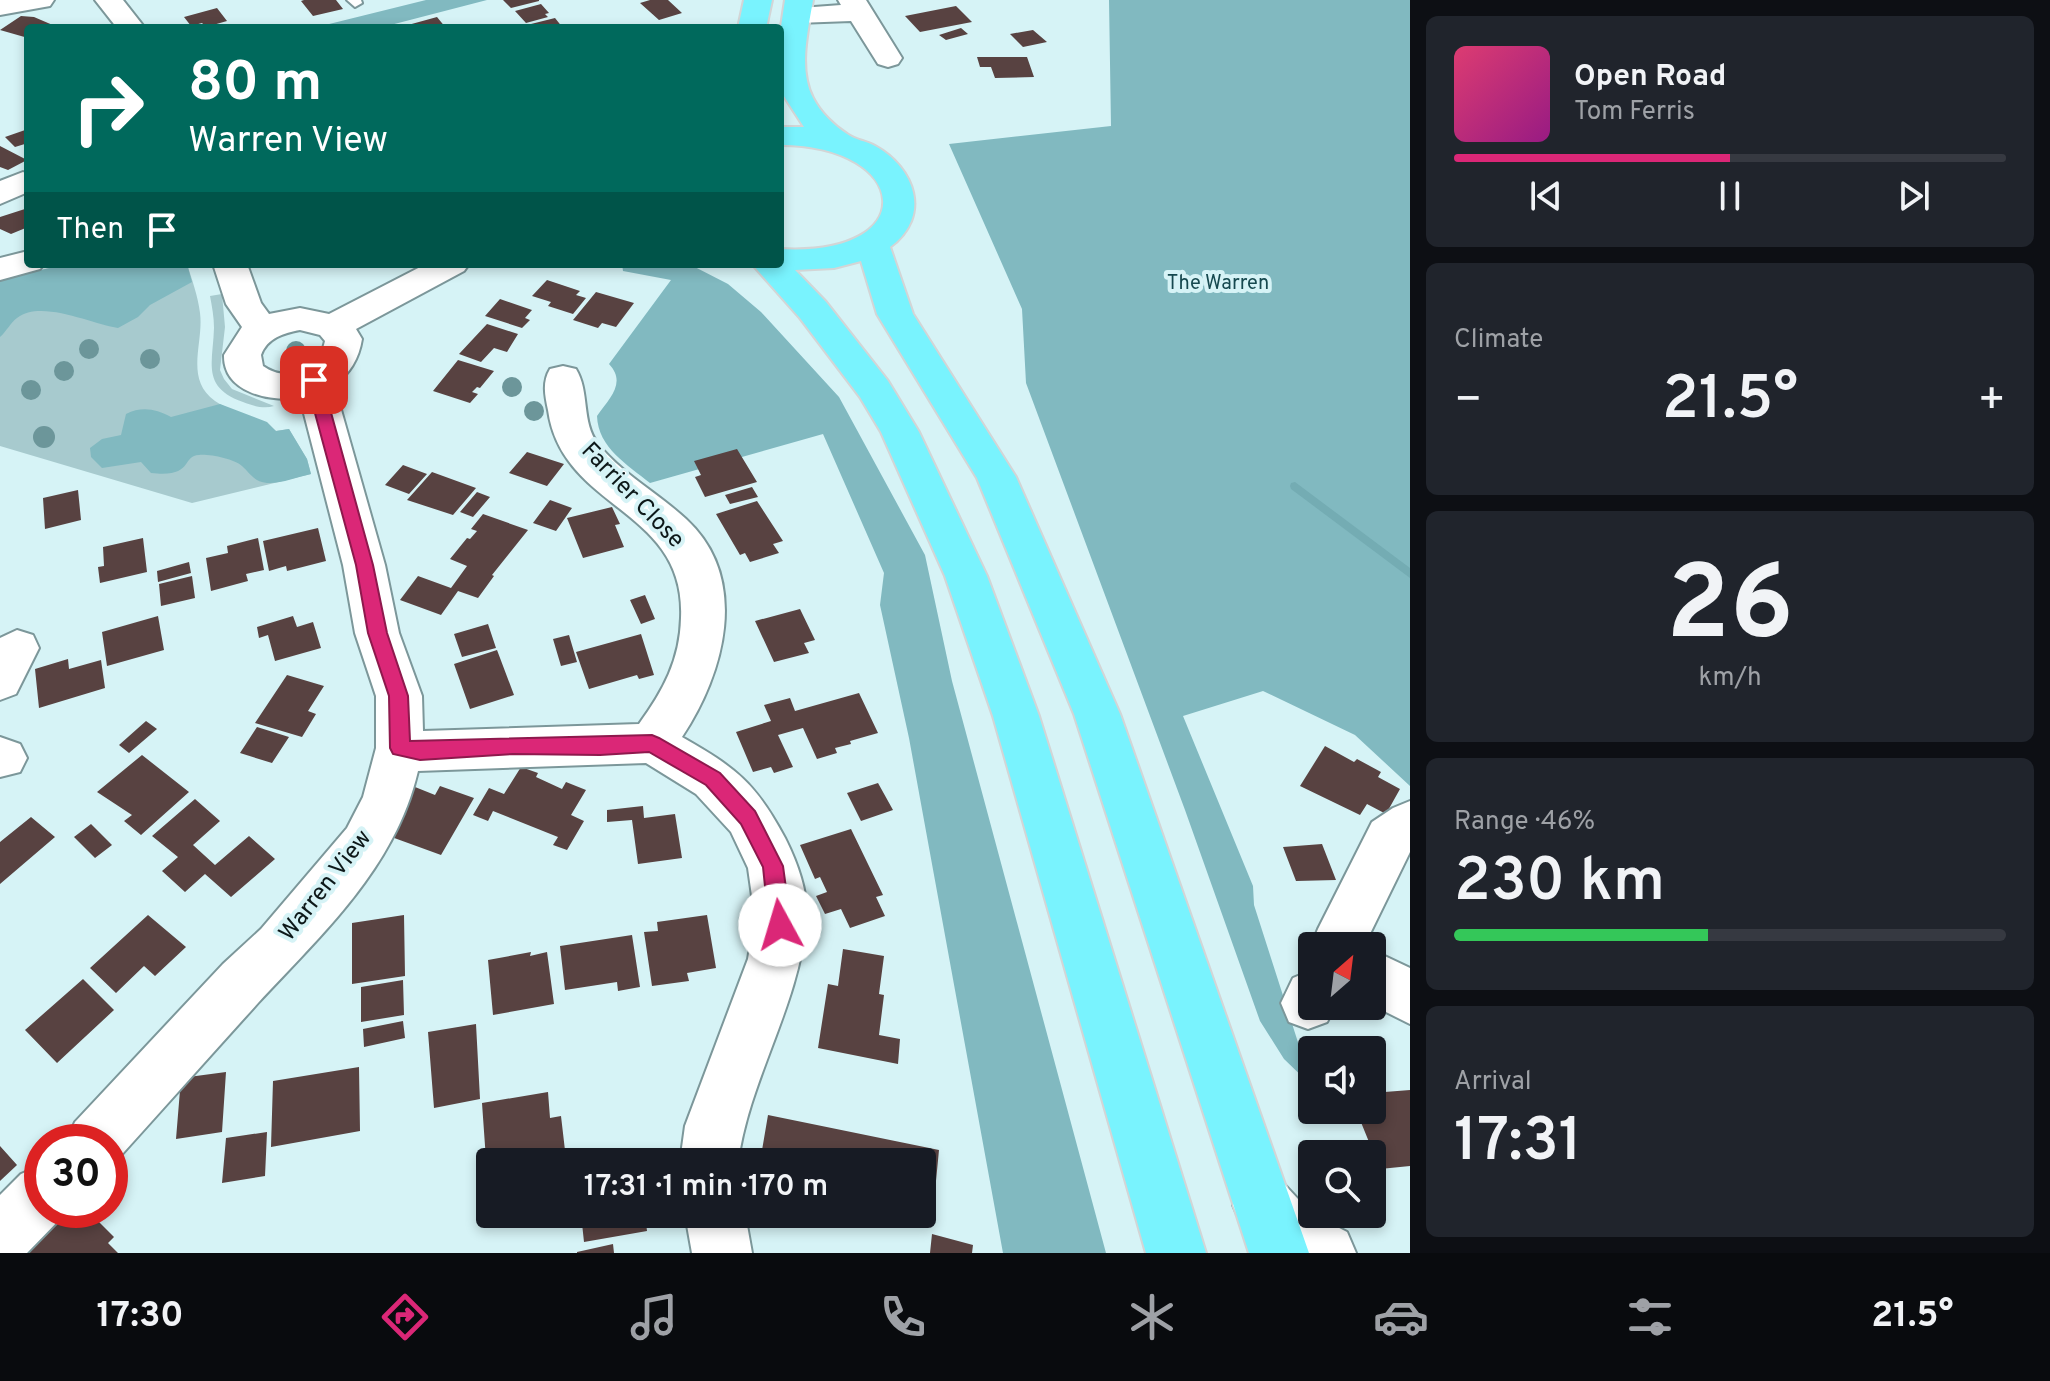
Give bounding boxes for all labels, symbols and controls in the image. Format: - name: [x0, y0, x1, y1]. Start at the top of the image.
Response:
- text: 80 m: [188, 50, 322, 120]
- icon: right: [56, 56, 160, 160]
- text: Open Road: [1574, 59, 1726, 96]
- text: Tom Ferris: [1574, 96, 1695, 129]
- text: Warren View: [188, 119, 388, 165]
- icon: previous: [1524, 174, 1568, 218]
- icon: pause: [1708, 174, 1752, 218]
- icon: next: [1892, 174, 1936, 218]
- icon: arrive: [140, 208, 184, 252]
- text: Then: [56, 212, 124, 249]
- park label: The Warren: [1167, 271, 1269, 297]
- text: Climate: [1454, 324, 1543, 357]
- pin: [280, 346, 348, 414]
- icon: arrive: [292, 358, 336, 402]
- text: 21.5°: [1662, 364, 1798, 440]
- text: −: [1454, 374, 1482, 430]
- text: +: [1978, 374, 2006, 430]
- street label: Farrier Close: [574, 437, 690, 555]
- text: 26: [1666, 544, 1794, 676]
- text: km/h: [1698, 662, 1762, 695]
- text: Range · 46%: [1454, 806, 1595, 839]
- street label: Warren View: [273, 824, 379, 948]
- text: 230 km: [1454, 846, 1665, 922]
- position arrow: [738, 883, 822, 967]
- north arrow: [1298, 932, 1386, 1020]
- map controls: [1298, 932, 1386, 1228]
- button: sound: [1298, 1036, 1386, 1124]
- text: Arrival: [1454, 1066, 1532, 1099]
- text: 17:31: [1454, 1106, 1582, 1182]
- speed limit sign: 30: [24, 1124, 128, 1228]
- button: search: [1298, 1140, 1386, 1228]
- text: 17:31 · 1 min · 170 m: [584, 1169, 828, 1206]
- icon: directions: [377, 1289, 433, 1345]
- icon: music: [626, 1289, 682, 1345]
- icon: phone: [875, 1289, 931, 1345]
- icon: climate: [1124, 1289, 1180, 1345]
- icon: car: [1373, 1289, 1429, 1345]
- icon: filters: [1622, 1289, 1678, 1345]
- text: 17:30: [97, 1294, 184, 1340]
- text: 21.5°: [1871, 1294, 1953, 1340]

